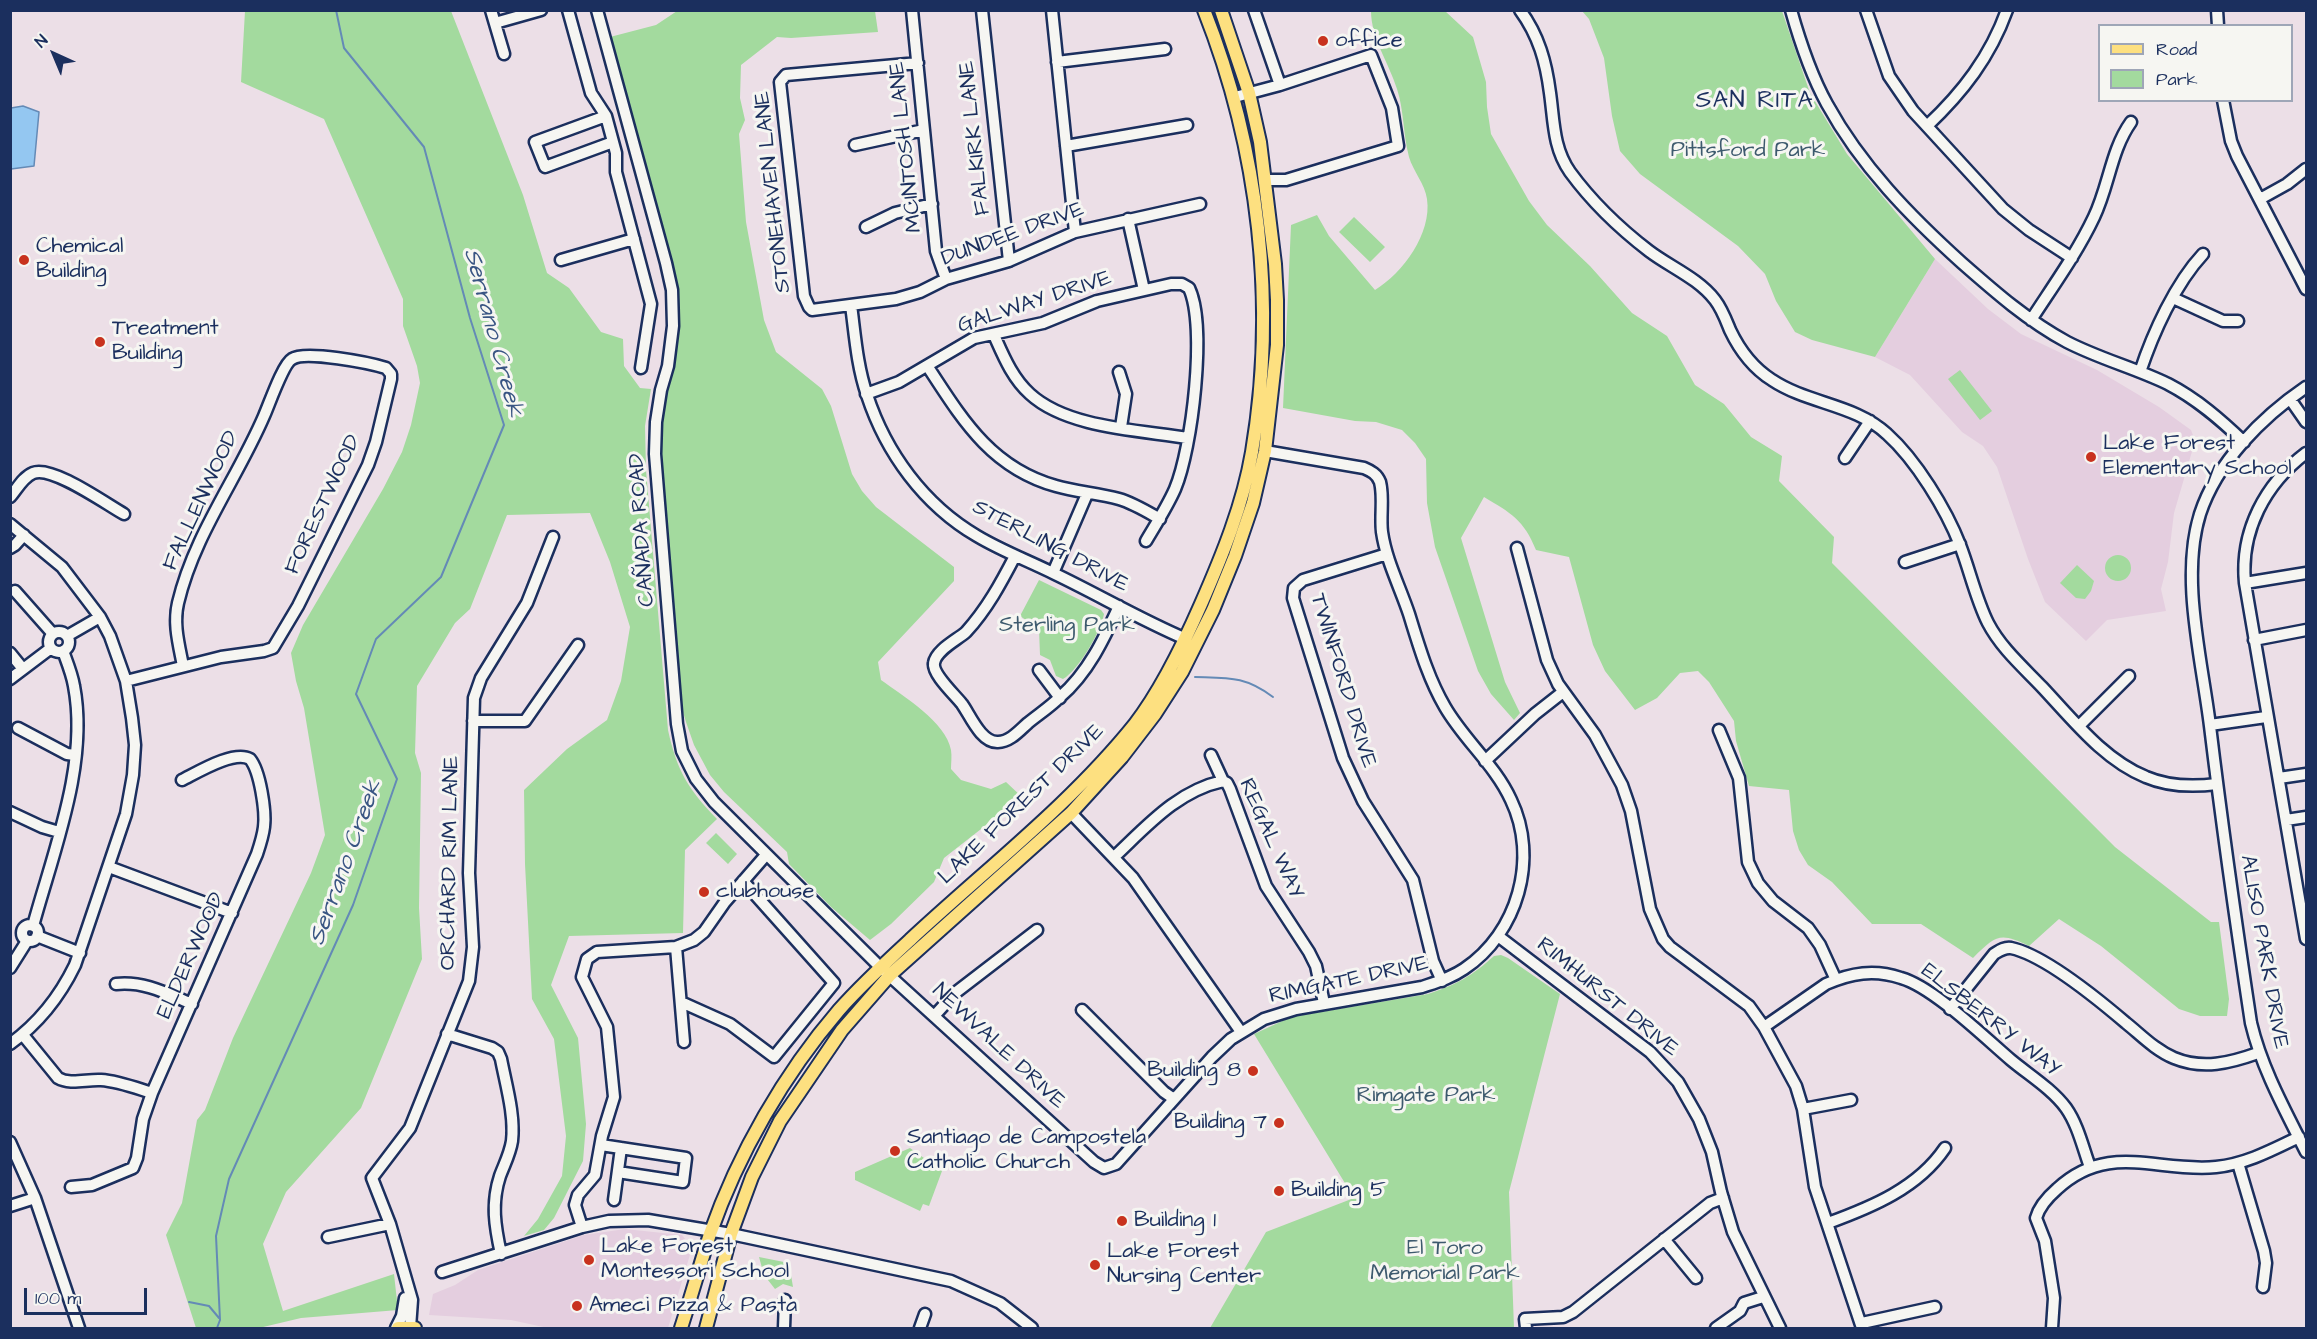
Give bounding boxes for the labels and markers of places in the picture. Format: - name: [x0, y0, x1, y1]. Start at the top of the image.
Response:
- place label: office: [1335, 28, 1403, 54]
- marker: office: [1316, 34, 1330, 48]
- place label: Chemical Building: [36, 234, 123, 286]
- marker: Chemical Building: [17, 253, 31, 267]
- place label: Treatment Building: [112, 316, 219, 368]
- marker: Treatment Building: [93, 335, 107, 349]
- place label: Lake Forest Elementary School: [2103, 431, 2292, 482]
- marker: Lake Forest Elementary School: [2084, 450, 2098, 464]
- place label: clubhouse: [716, 879, 814, 905]
- marker: clubhouse: [697, 885, 711, 899]
- place label: Building 8: [1147, 1058, 1241, 1084]
- marker: Building 8: [1246, 1064, 1260, 1078]
- place label: Building 7: [1174, 1110, 1267, 1136]
- marker: Building 7: [1272, 1116, 1286, 1130]
- place label: Santiago de Campostela Catholic Church: [907, 1125, 1146, 1176]
- marker: Santiago de Campostela Catholic Church: [888, 1144, 902, 1158]
- place label: Building 5: [1291, 1178, 1386, 1204]
- marker: Building 5: [1272, 1184, 1286, 1198]
- place label: Building 1: [1134, 1208, 1216, 1234]
- marker: Building 1: [1115, 1214, 1129, 1228]
- place label: Lake Forest Montessori School: [601, 1234, 789, 1286]
- place label: Lake Forest Nursing Center: [1107, 1239, 1261, 1290]
- marker: Lake Forest Montessori School: [582, 1253, 596, 1267]
- marker: Lake Forest Nursing Center: [1088, 1258, 1102, 1272]
- place label: Ameci Pizza & Pasta: [589, 1293, 797, 1319]
- marker: Ameci Pizza & Pasta: [570, 1299, 584, 1313]

